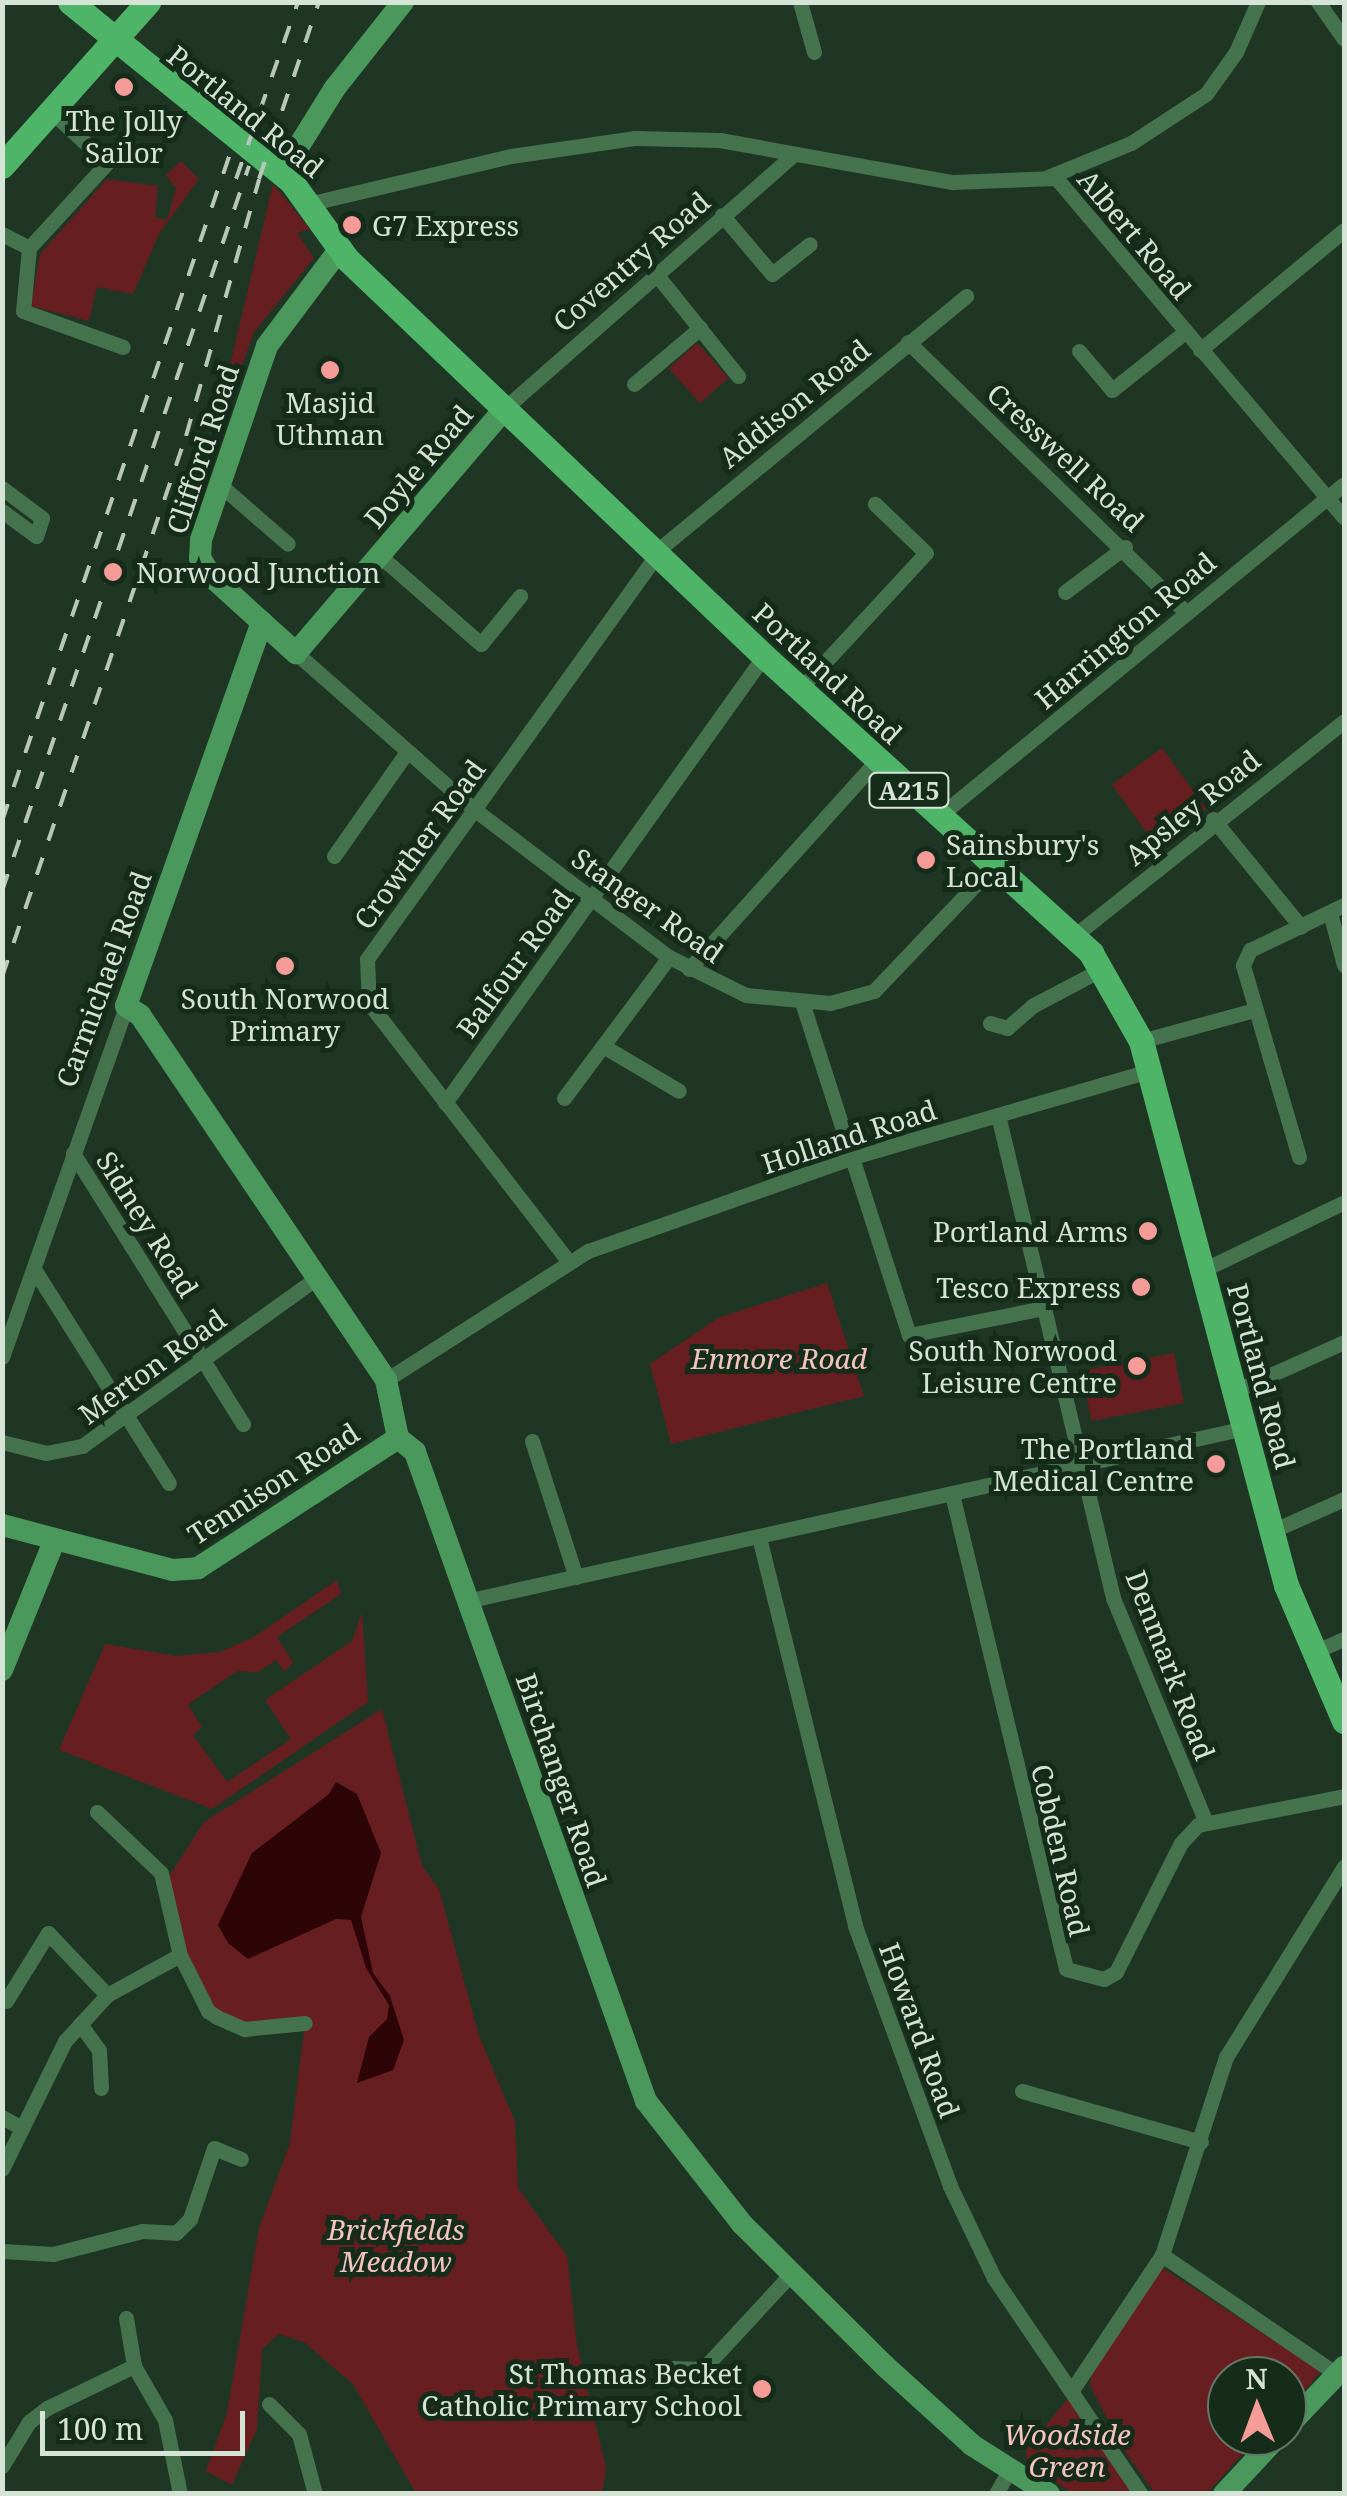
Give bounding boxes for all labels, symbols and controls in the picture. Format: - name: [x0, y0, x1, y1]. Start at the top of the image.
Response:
- street label: Portland Road: [161, 38, 331, 184]
- marker: The Jolly Sailor: [113, 76, 135, 98]
- place label: The Jolly Sailor: [66, 103, 182, 169]
- street label: Albert Road: [1071, 163, 1199, 305]
- street label: Coventry Road: [546, 184, 716, 338]
- place label: G7 Express: [372, 208, 519, 242]
- marker: G7 Express: [341, 214, 363, 236]
- street label: Addison Road: [712, 332, 876, 474]
- marker: Masjid Uthman: [319, 359, 341, 381]
- street label: Clifford Road: [159, 360, 245, 538]
- street label: Cresswell Road: [981, 376, 1151, 538]
- place label: Masjid Uthman: [276, 385, 384, 451]
- street label: Doyle Road: [357, 398, 479, 534]
- street label: Harrington Road: [1028, 545, 1222, 715]
- place label: Norwood Junction: [136, 555, 380, 589]
- marker: Norwood Junction: [100, 559, 126, 585]
- street label: Portland Road: [747, 596, 909, 750]
- street label: Apsley Road: [1118, 742, 1266, 872]
- street label: Crowther Road: [346, 753, 492, 935]
- road number: A215: [866, 770, 952, 810]
- place label: Sainsbury's Local: [946, 827, 1099, 893]
- street label: Stanger Road: [566, 841, 730, 969]
- marker: Sainsbury's Local: [915, 849, 937, 871]
- street label: Carmichael Road: [48, 866, 158, 1092]
- street label: Balfour Road: [449, 882, 579, 1044]
- marker: South Norwood Primary: [274, 955, 296, 977]
- place label: South Norwood Primary: [181, 981, 389, 1047]
- street label: Holland Road: [758, 1092, 940, 1180]
- street label: Sidney Road: [90, 1145, 206, 1303]
- place label: Portland Arms: [933, 1214, 1128, 1248]
- marker: Portland Arms: [1137, 1220, 1159, 1242]
- place label: Tesco Express: [936, 1270, 1121, 1304]
- marker: Tesco Express: [1130, 1276, 1152, 1298]
- street label: Portland Road: [1221, 1280, 1303, 1472]
- street label: Merton Road: [72, 1301, 232, 1431]
- place label: South Norwood Leisure Centre: [909, 1333, 1117, 1399]
- park label: Enmore Road: [691, 1341, 867, 1375]
- marker: South Norwood Leisure Centre: [1126, 1355, 1148, 1377]
- street label: Tennison Road: [181, 1415, 365, 1551]
- place label: The Portland Medical Centre: [993, 1431, 1194, 1497]
- marker: The Portland Medical Centre: [1203, 1451, 1229, 1477]
- street label: Denmark Road: [1119, 1566, 1223, 1764]
- street label: Birchanger Road: [510, 1669, 614, 1891]
- street label: Cobden Road: [1025, 1761, 1097, 1939]
- street label: Howard Road: [873, 1938, 967, 2122]
- park label: Brickfields Meadow: [327, 2212, 465, 2278]
- place label: St Thomas Becket Catholic Primary School: [421, 2356, 742, 2422]
- north arrow: [1207, 2356, 1307, 2456]
- text: N: [1245, 2359, 1268, 2397]
- marker: St Thomas Becket Catholic Primary School: [751, 2378, 773, 2400]
- scale bar: [45, 2391, 250, 2453]
- text: 100 m: [57, 2408, 143, 2449]
- park label: Woodside Green: [1003, 2417, 1131, 2483]

